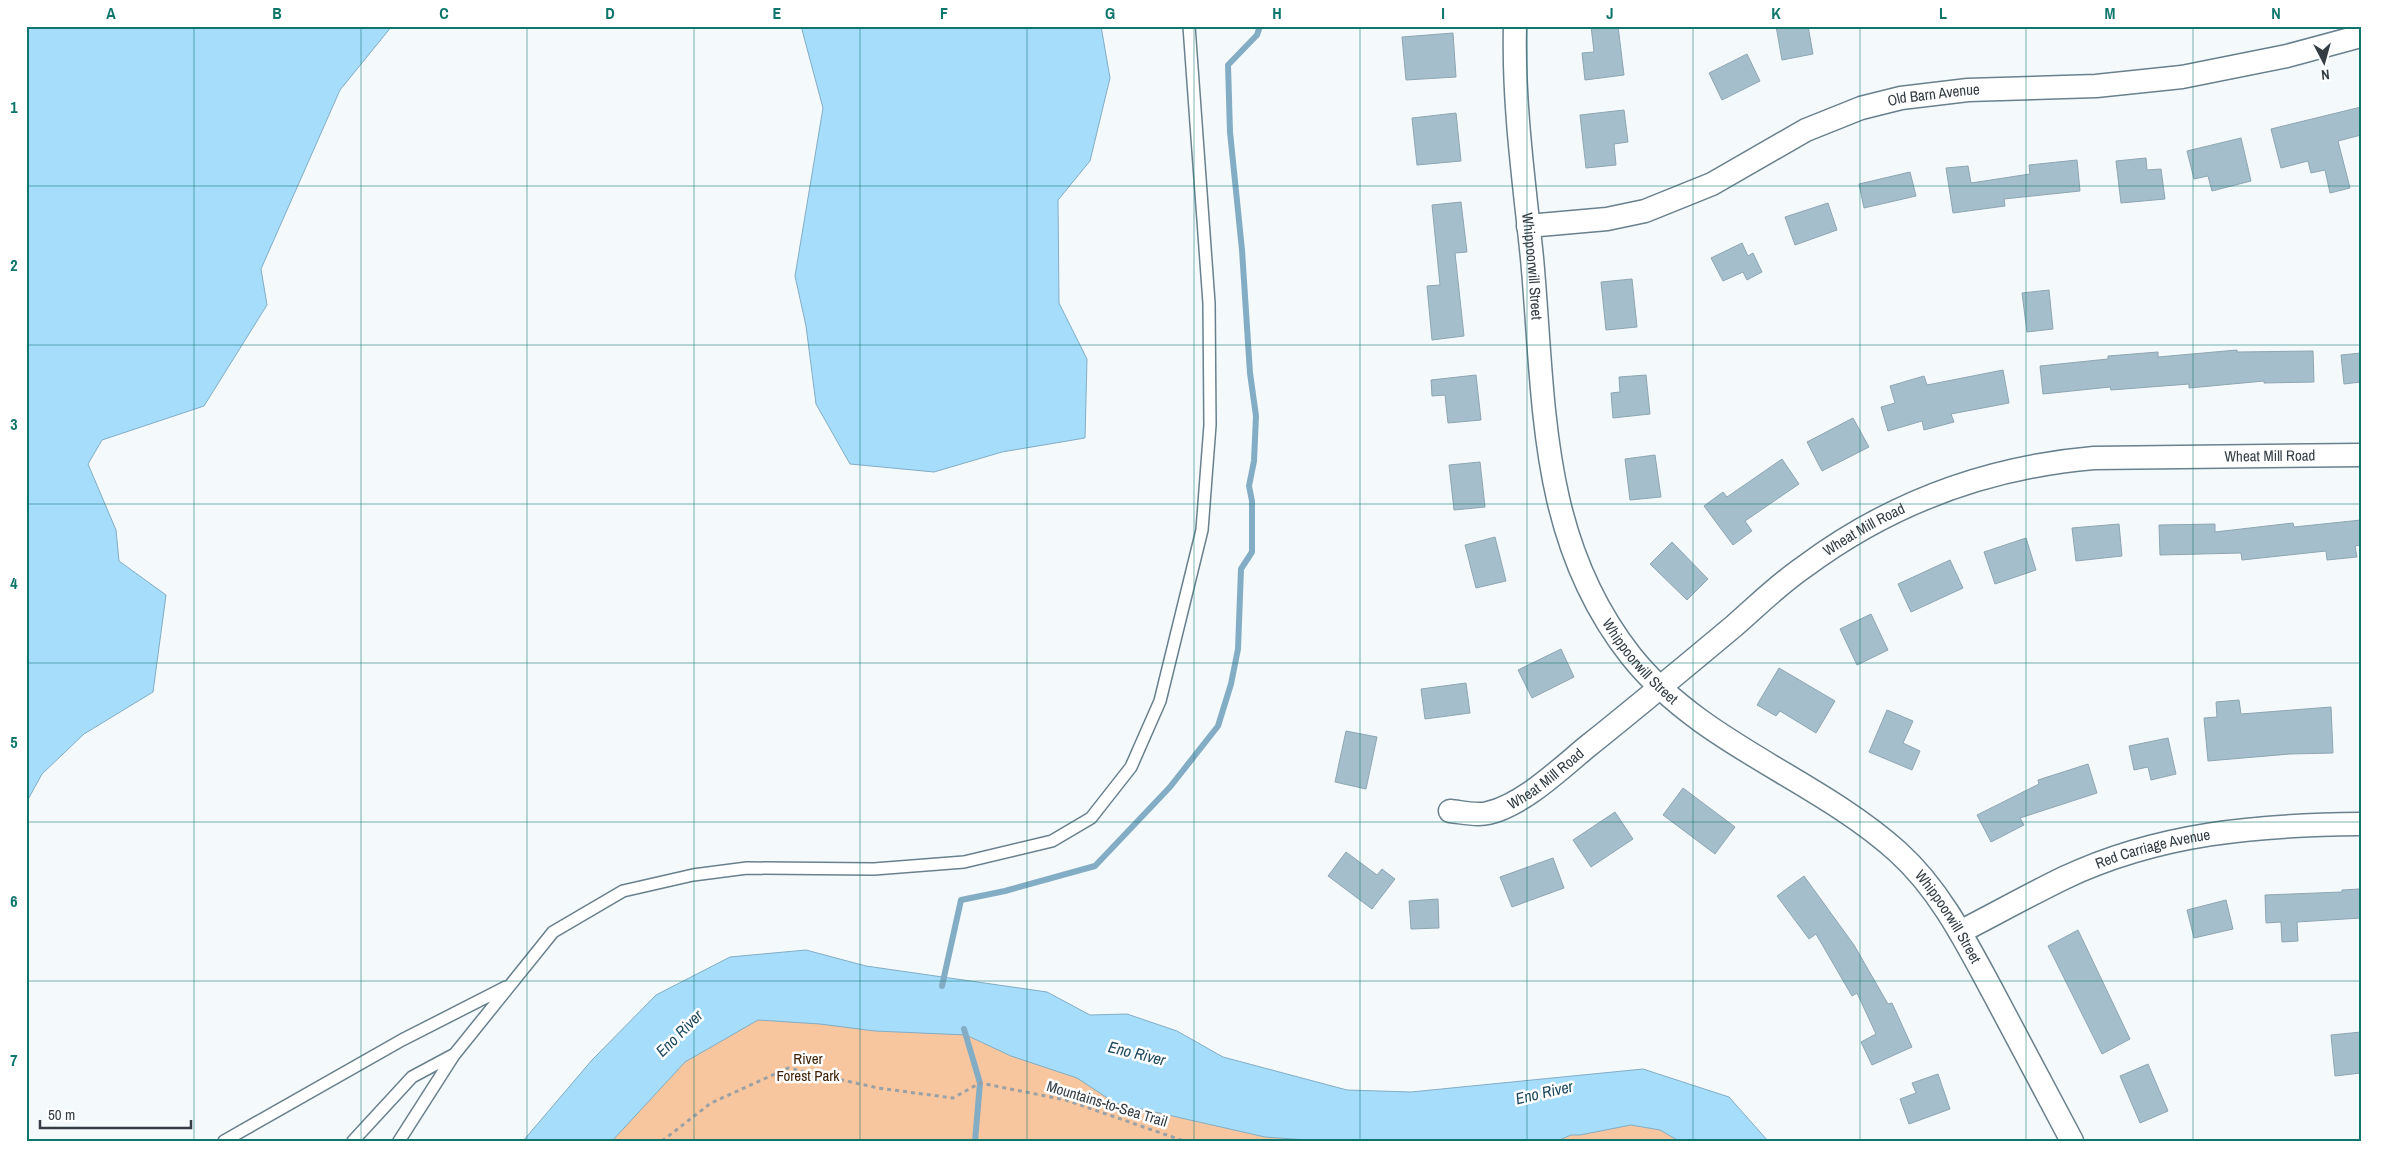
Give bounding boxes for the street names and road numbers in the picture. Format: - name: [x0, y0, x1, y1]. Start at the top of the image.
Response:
- street label: Old Barn Avenue: [1885, 79, 1980, 111]
- street label: Whippoorwill Street: [1517, 212, 1548, 321]
- street label: Wheat Mill Road: [2224, 445, 2316, 467]
- street label: Wheat Mill Road: [1819, 498, 1908, 561]
- street label: Whippoorwill Street: [1598, 614, 1683, 709]
- street label: Wheat Mill Road: [1504, 743, 1588, 814]
- street label: Red Carriage Avenue: [2092, 824, 2212, 874]
- street label: Whippoorwill Street: [1910, 865, 1987, 967]
- street label: Mountains-to-Sea Trail: [1044, 1075, 1170, 1132]

